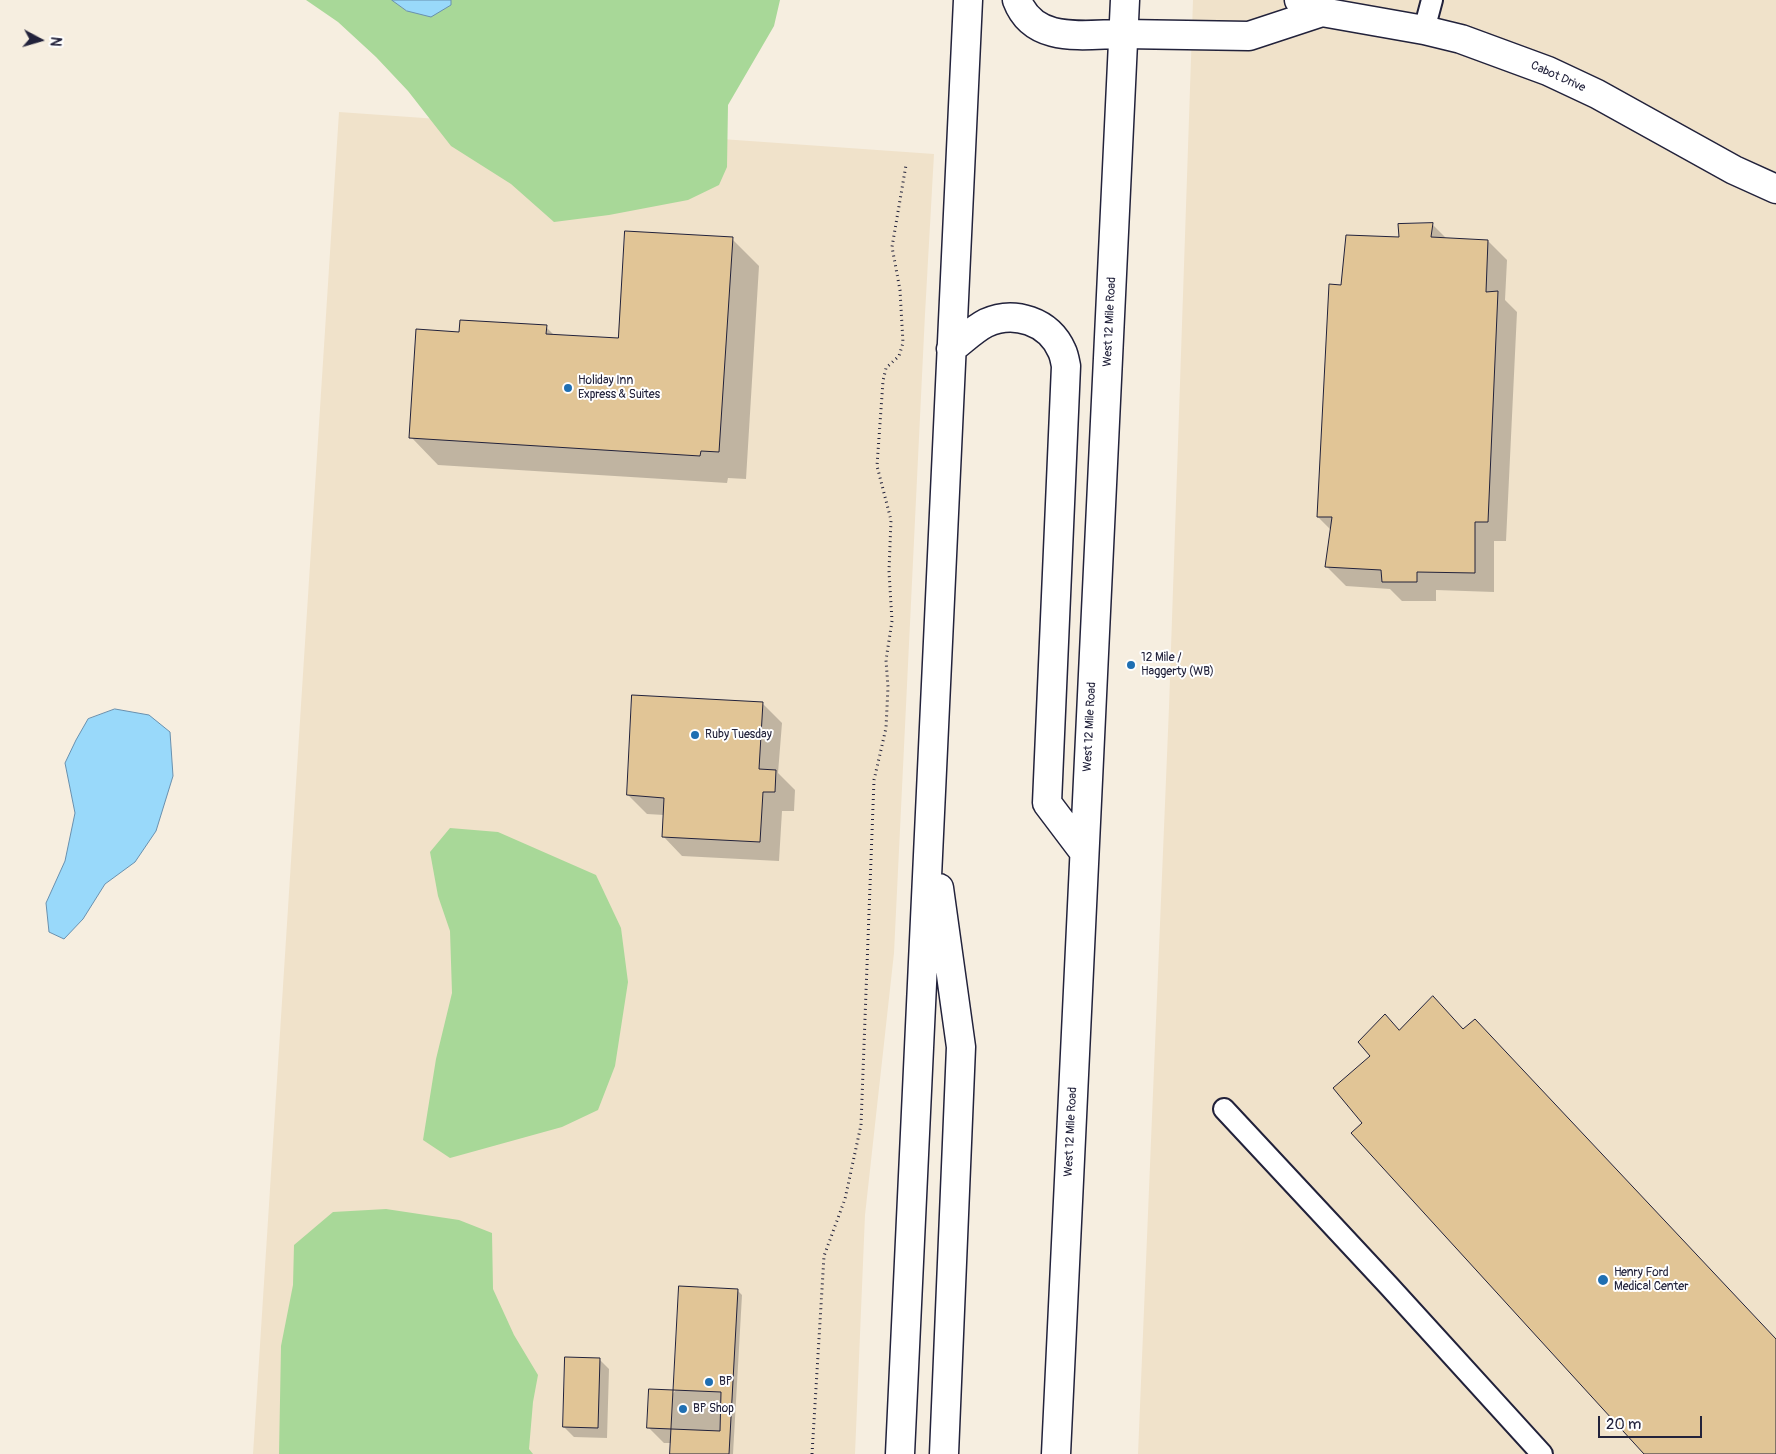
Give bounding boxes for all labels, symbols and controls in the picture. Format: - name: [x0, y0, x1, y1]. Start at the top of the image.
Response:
- north arrow: [15, 15, 65, 65]
- text: N: [46, 36, 64, 47]
- street label: Cabot Drive: [1528, 59, 1588, 95]
- street label: West 12 Mile Road: [1100, 277, 1120, 367]
- place label: Holiday Inn Express & Suites: [578, 374, 660, 402]
- marker: Holiday Inn Express & Suites: [562, 382, 574, 394]
- place label: 12 Mile / Haggerty (WB): [1141, 651, 1214, 679]
- marker: 12 Mile / Haggerty (WB): [1125, 659, 1137, 671]
- street label: West 12 Mile Road: [1080, 682, 1100, 772]
- place label: Ruby Tuesday: [705, 728, 772, 742]
- marker: Ruby Tuesday: [689, 729, 701, 741]
- street label: West 12 Mile Road: [1061, 1087, 1081, 1177]
- place label: Henry Ford Medical Center: [1614, 1266, 1688, 1294]
- marker: Henry Ford Medical Center: [1596, 1273, 1610, 1287]
- place label: BP: [719, 1375, 732, 1389]
- marker: BP: [703, 1376, 715, 1388]
- place label: BP Shop: [693, 1402, 734, 1416]
- marker: BP Shop: [677, 1403, 689, 1415]
- scale bar: [1601, 1406, 1705, 1438]
- text: 20 m: [1606, 1415, 1641, 1434]

